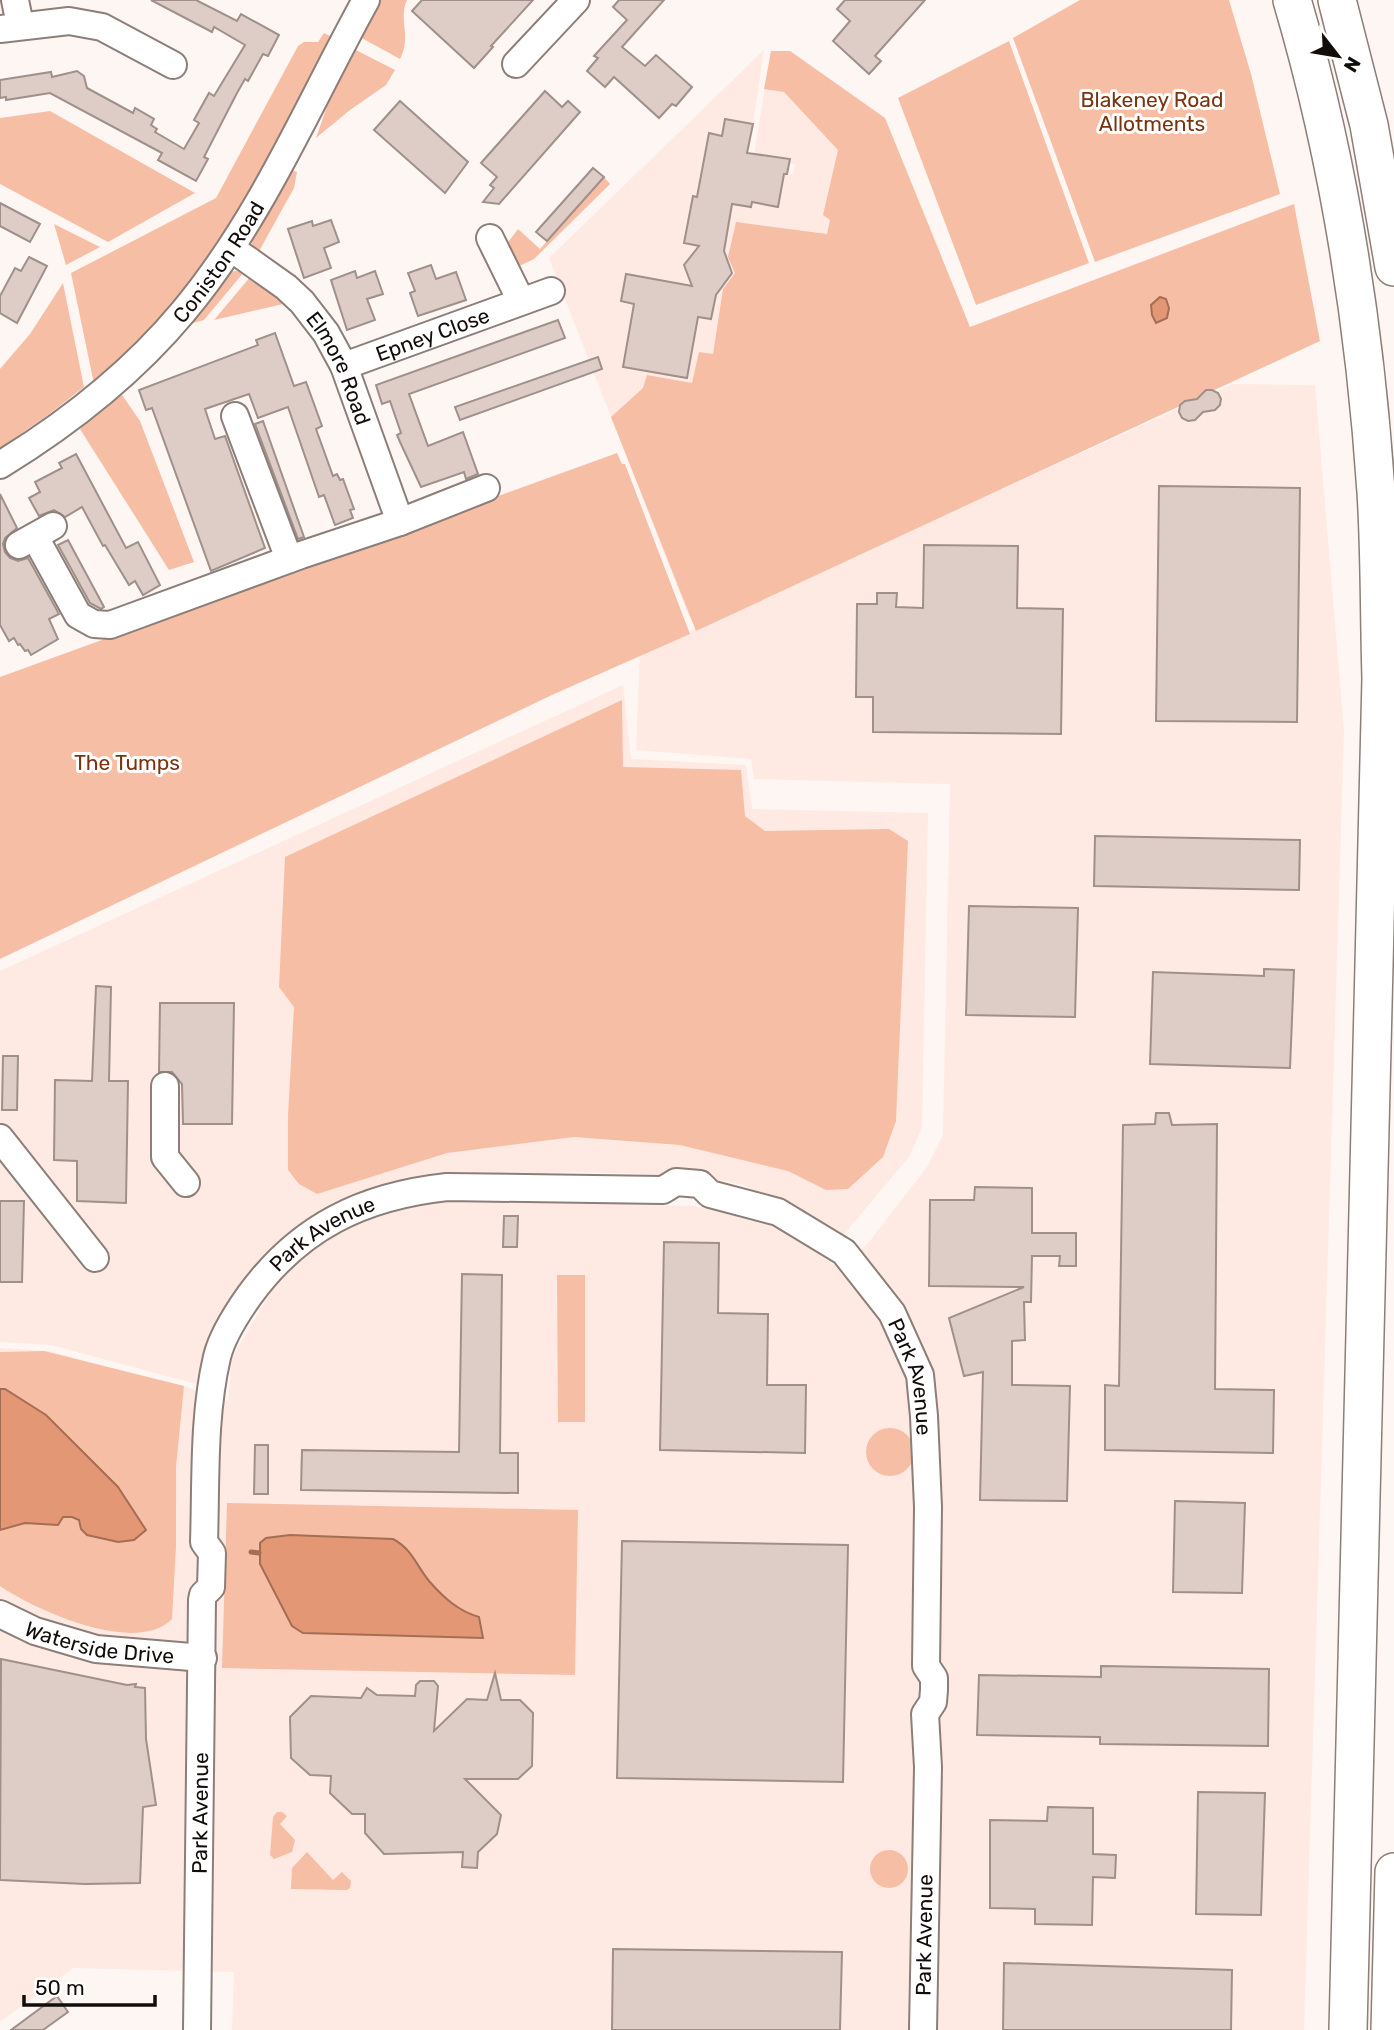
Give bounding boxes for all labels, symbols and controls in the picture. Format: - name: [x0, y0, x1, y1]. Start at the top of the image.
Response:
- north arrow: [1303, 21, 1373, 91]
- text: N: [1339, 53, 1366, 76]
- park label: Blakeney Road Allotments: [1081, 87, 1223, 136]
- street label: Coniston Road: [167, 197, 269, 328]
- street label: Epney Close: [372, 302, 493, 366]
- street label: Elmore Road: [301, 306, 377, 428]
- park label: The Tumps: [74, 750, 180, 775]
- street label: Park Avenue: [264, 1191, 378, 1276]
- street label: Park Avenue: [883, 1314, 937, 1436]
- street label: Waterside Drive: [21, 1616, 175, 1668]
- street label: Park Avenue: [186, 1752, 213, 1874]
- street label: Park Avenue: [910, 1874, 938, 1996]
- scale bar: [24, 1964, 156, 2008]
- text: 50 m: [35, 1975, 85, 2000]

